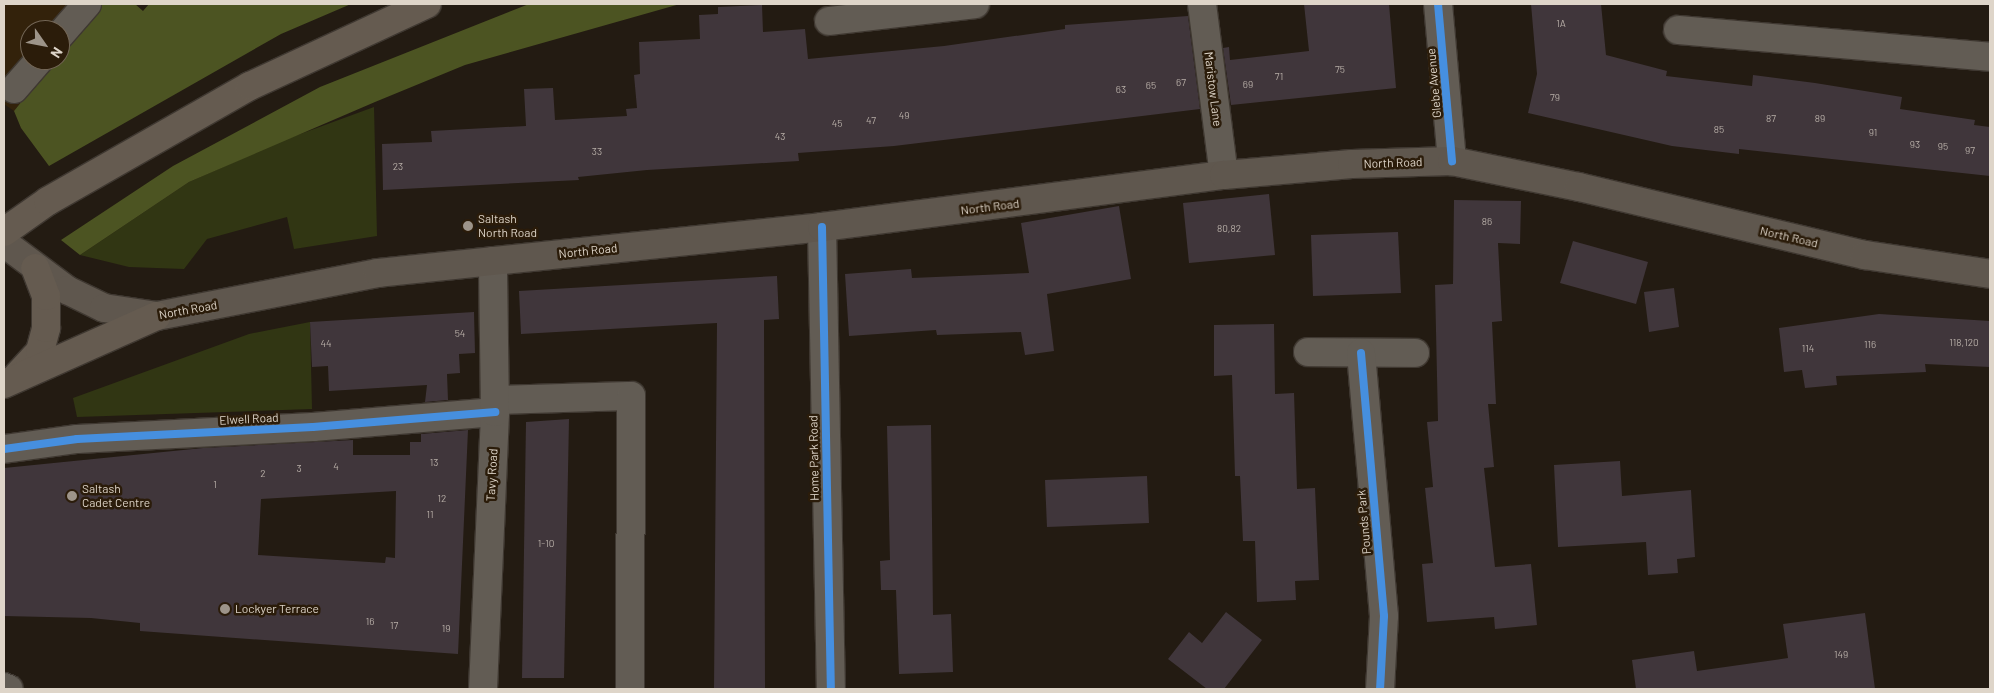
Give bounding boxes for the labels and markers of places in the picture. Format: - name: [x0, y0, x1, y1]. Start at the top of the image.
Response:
- place label: Saltash North Road: [478, 212, 537, 240]
- marker: Saltash North Road: [462, 220, 474, 232]
- place label: Saltash Cadet Centre: [82, 482, 150, 510]
- marker: Saltash Cadet Centre: [66, 490, 78, 502]
- place label: Lockyer Terrace: [235, 602, 319, 616]
- marker: Lockyer Terrace: [219, 603, 231, 615]

